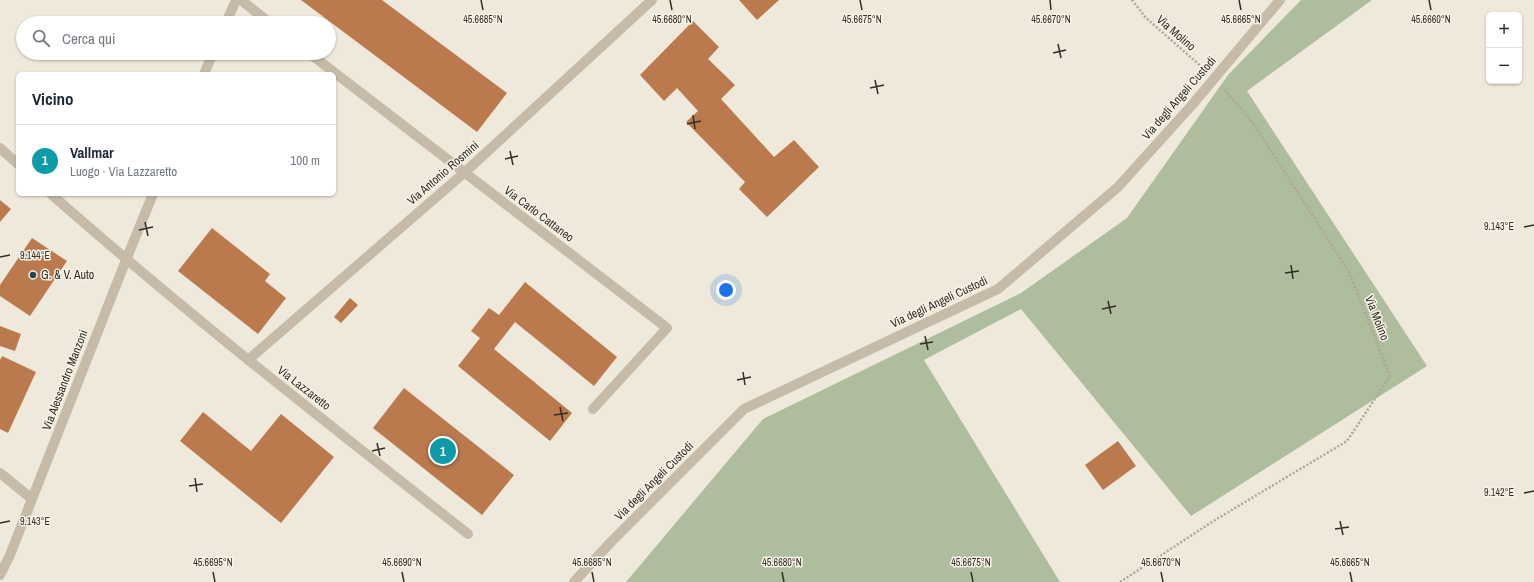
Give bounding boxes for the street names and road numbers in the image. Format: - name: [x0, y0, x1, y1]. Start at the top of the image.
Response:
- street label: Via Molino: [1153, 12, 1199, 54]
- street label: Via degli Angeli Custodi: [1138, 53, 1220, 143]
- street label: Via Antonio Rosmini: [404, 137, 482, 209]
- street label: Via Carlo Cattaneo: [501, 182, 577, 246]
- street label: Via degli Angeli Custodi: [888, 272, 990, 332]
- street label: Via Molino: [1361, 293, 1393, 343]
- street label: Via Alessandro Manzoni: [38, 327, 92, 433]
- street label: Via Lazzaretto: [274, 362, 334, 414]
- street label: Via degli Angeli Custodi: [611, 438, 697, 524]

